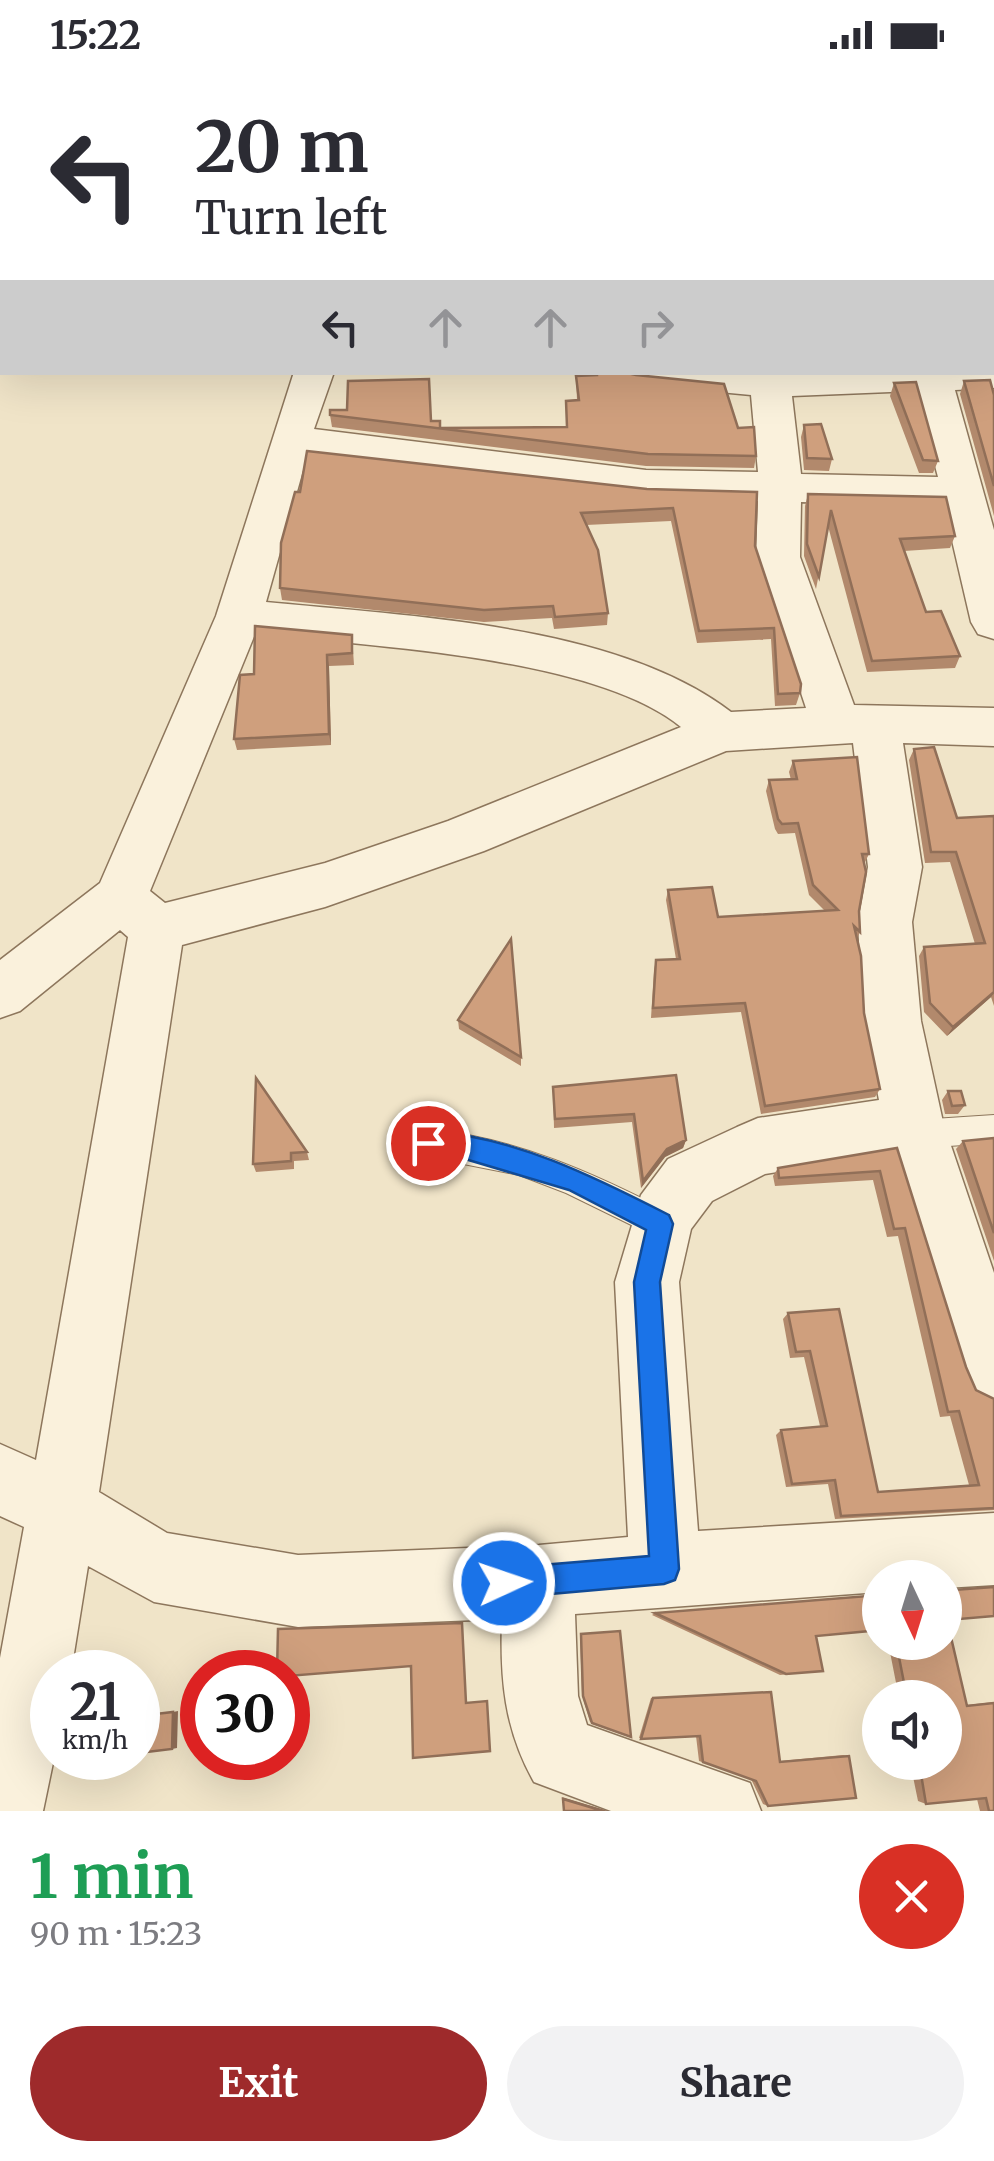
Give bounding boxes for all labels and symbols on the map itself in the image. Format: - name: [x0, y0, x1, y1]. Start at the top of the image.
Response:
- pin: [386, 1101, 471, 1186]
- position arrow: [452, 1531, 556, 1635]
- north arrow: [862, 1560, 962, 1660]
- speed limit sign: 30: [180, 1650, 310, 1780]

